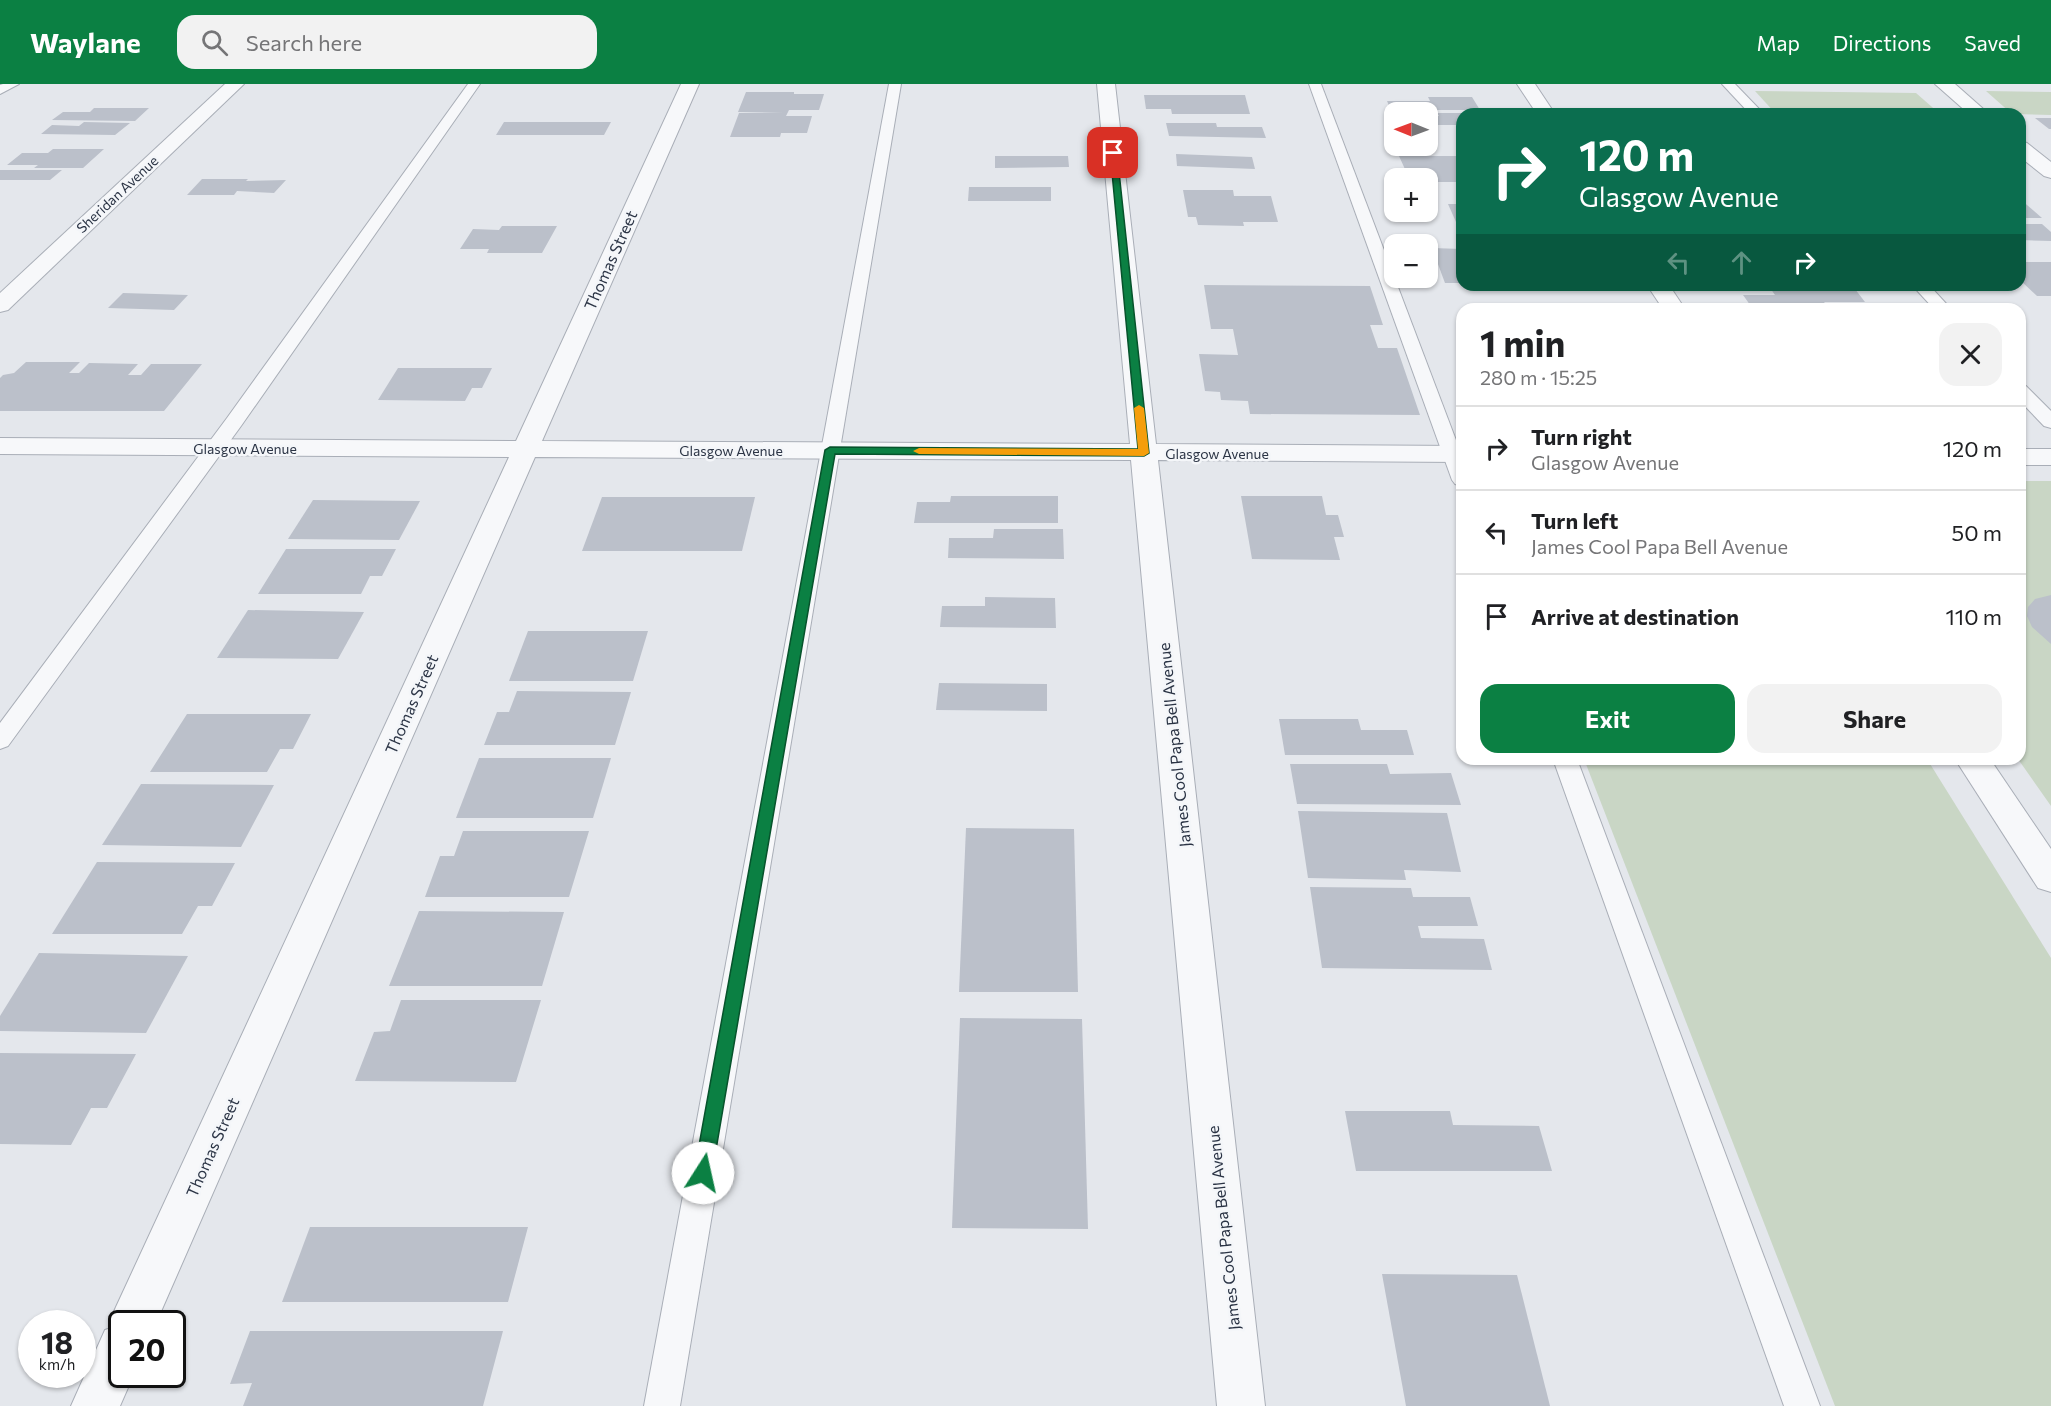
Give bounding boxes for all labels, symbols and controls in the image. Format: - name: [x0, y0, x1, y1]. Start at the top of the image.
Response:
- search box: [177, 15, 597, 69]
- text: Waylane: [30, 25, 141, 59]
- icon: search: [198, 26, 231, 59]
- text: Search here: [246, 29, 362, 56]
- text: Map: [1757, 30, 1800, 55]
- text: Directions: [1833, 30, 1931, 55]
- text: Saved: [1964, 30, 2021, 55]
- north arrow: [1384, 102, 1438, 156]
- map controls: [1384, 102, 1438, 288]
- pin: [1087, 127, 1138, 178]
- text: 120 m: [1579, 128, 1694, 180]
- icon: right: [1480, 132, 1558, 210]
- icon: arrive: [1096, 136, 1129, 169]
- street label: Sheridan Avenue: [73, 152, 161, 236]
- button: +: [1384, 168, 1438, 222]
- text: Glasgow Avenue: [1579, 180, 1779, 213]
- street label: Thomas Street: [580, 207, 641, 313]
- button: −: [1384, 234, 1438, 288]
- icon: left: [1662, 246, 1695, 279]
- icon: ahead: [1725, 246, 1758, 279]
- icon: right: [1788, 246, 1821, 279]
- text: 1 min: [1480, 320, 1565, 364]
- button: close: [1939, 323, 2002, 386]
- text: 280 m · 15:25: [1480, 365, 1597, 389]
- text: Turn right: [1531, 423, 1632, 450]
- icon: right: [1480, 432, 1513, 465]
- text: 120 m: [1943, 435, 2002, 462]
- street label: Glasgow Avenue: [193, 440, 297, 457]
- street label: Glasgow Avenue: [679, 442, 783, 459]
- street label: Glasgow Avenue: [1165, 445, 1269, 462]
- text: Glasgow Avenue: [1531, 450, 1679, 474]
- text: Turn left: [1531, 507, 1618, 534]
- icon: left: [1480, 516, 1513, 549]
- text: 50 m: [1952, 519, 2002, 546]
- text: James Cool Papa Bell Avenue: [1531, 534, 1788, 558]
- icon: arrive: [1480, 600, 1513, 633]
- text: Arrive at destination: [1531, 603, 1739, 630]
- text: 110 m: [1945, 603, 2002, 630]
- street label: James Cool Papa Bell Avenue: [1154, 642, 1194, 848]
- street label: Thomas Street: [381, 651, 442, 757]
- button: Exit: [1480, 684, 1735, 753]
- button: Share: [1747, 684, 2002, 753]
- street label: Thomas Street: [182, 1094, 243, 1200]
- street label: James Cool Papa Bell Avenue: [1203, 1125, 1243, 1331]
- position arrow: [671, 1141, 735, 1205]
- speed limit sign: 20: [108, 1310, 186, 1388]
- text: 18: [41, 1323, 73, 1360]
- text: km/h: [39, 1355, 75, 1373]

